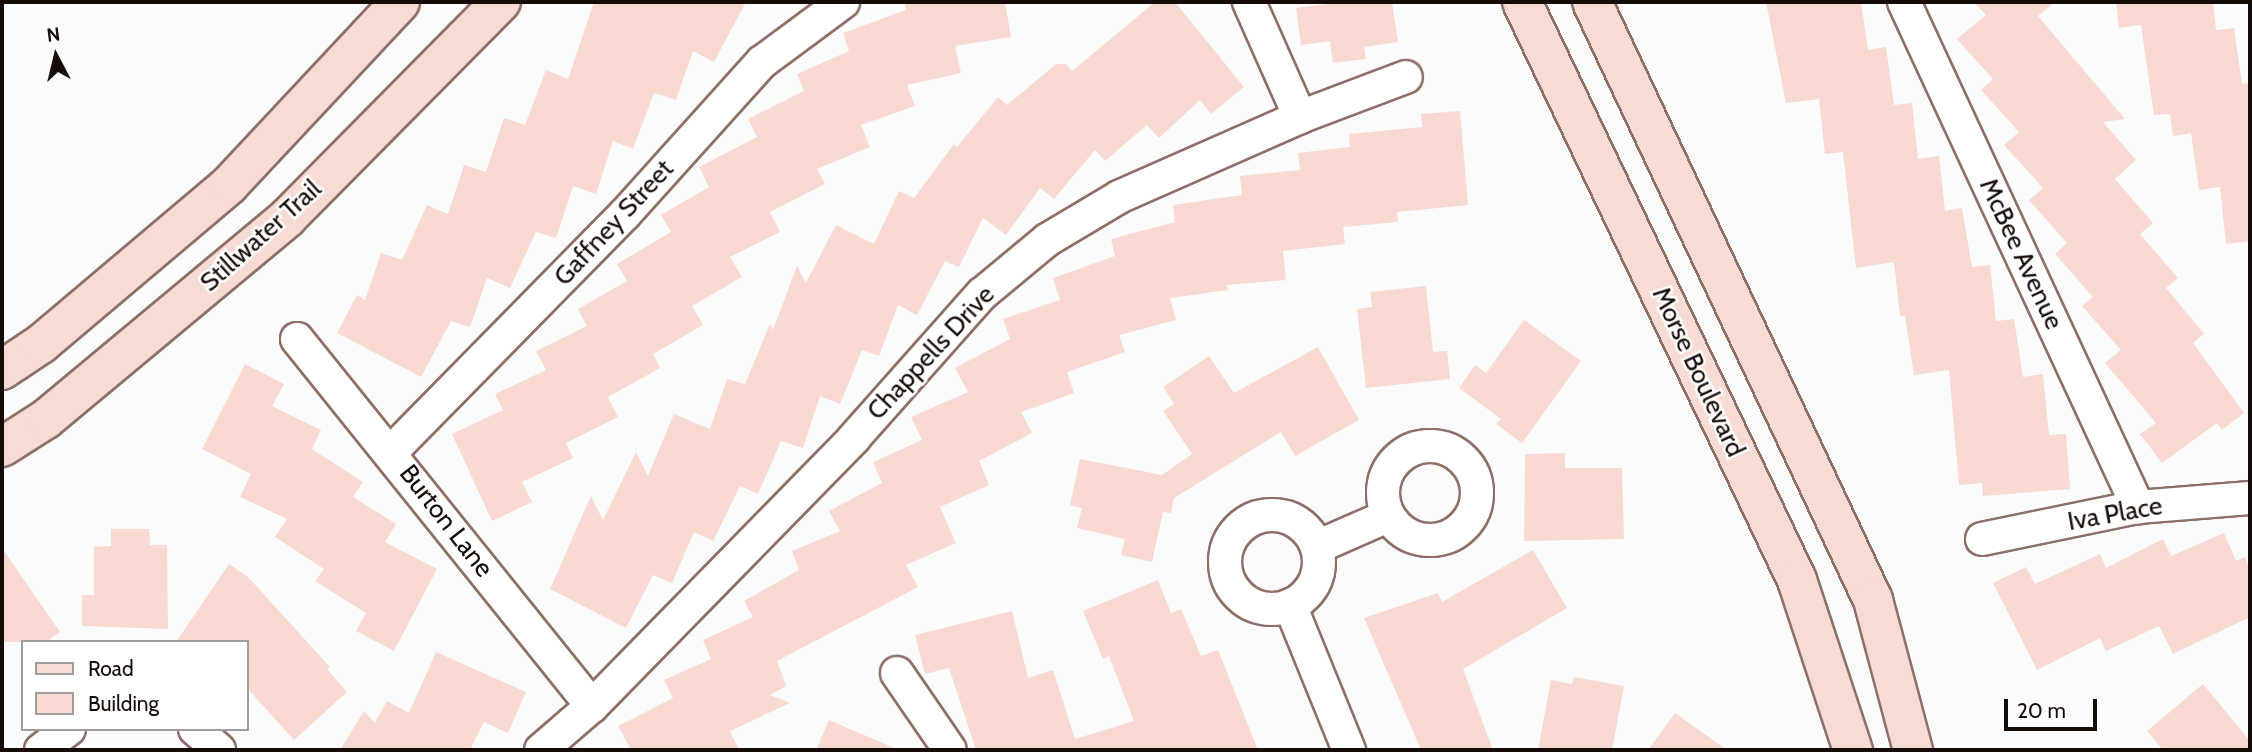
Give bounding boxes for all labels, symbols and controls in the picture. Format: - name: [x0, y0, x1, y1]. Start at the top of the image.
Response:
- north arrow: [21, 21, 91, 91]
- text: N: [45, 22, 61, 47]
- street label: Gaffney Street: [548, 154, 680, 292]
- street label: Stillwater Trail: [194, 174, 328, 298]
- street label: McBee Avenue: [1972, 174, 2070, 334]
- street label: Chappells Drive: [861, 279, 1001, 427]
- street label: Morse Boulevard: [1645, 282, 1751, 462]
- street label: Burton Lane: [392, 459, 500, 583]
- street label: Iva Place: [2065, 490, 2165, 538]
- legend: [21, 640, 248, 731]
- text: Road: [88, 656, 134, 681]
- scale bar: [2007, 686, 2100, 730]
- text: Building: [88, 691, 159, 716]
- text: 20 m: [2017, 698, 2066, 723]

